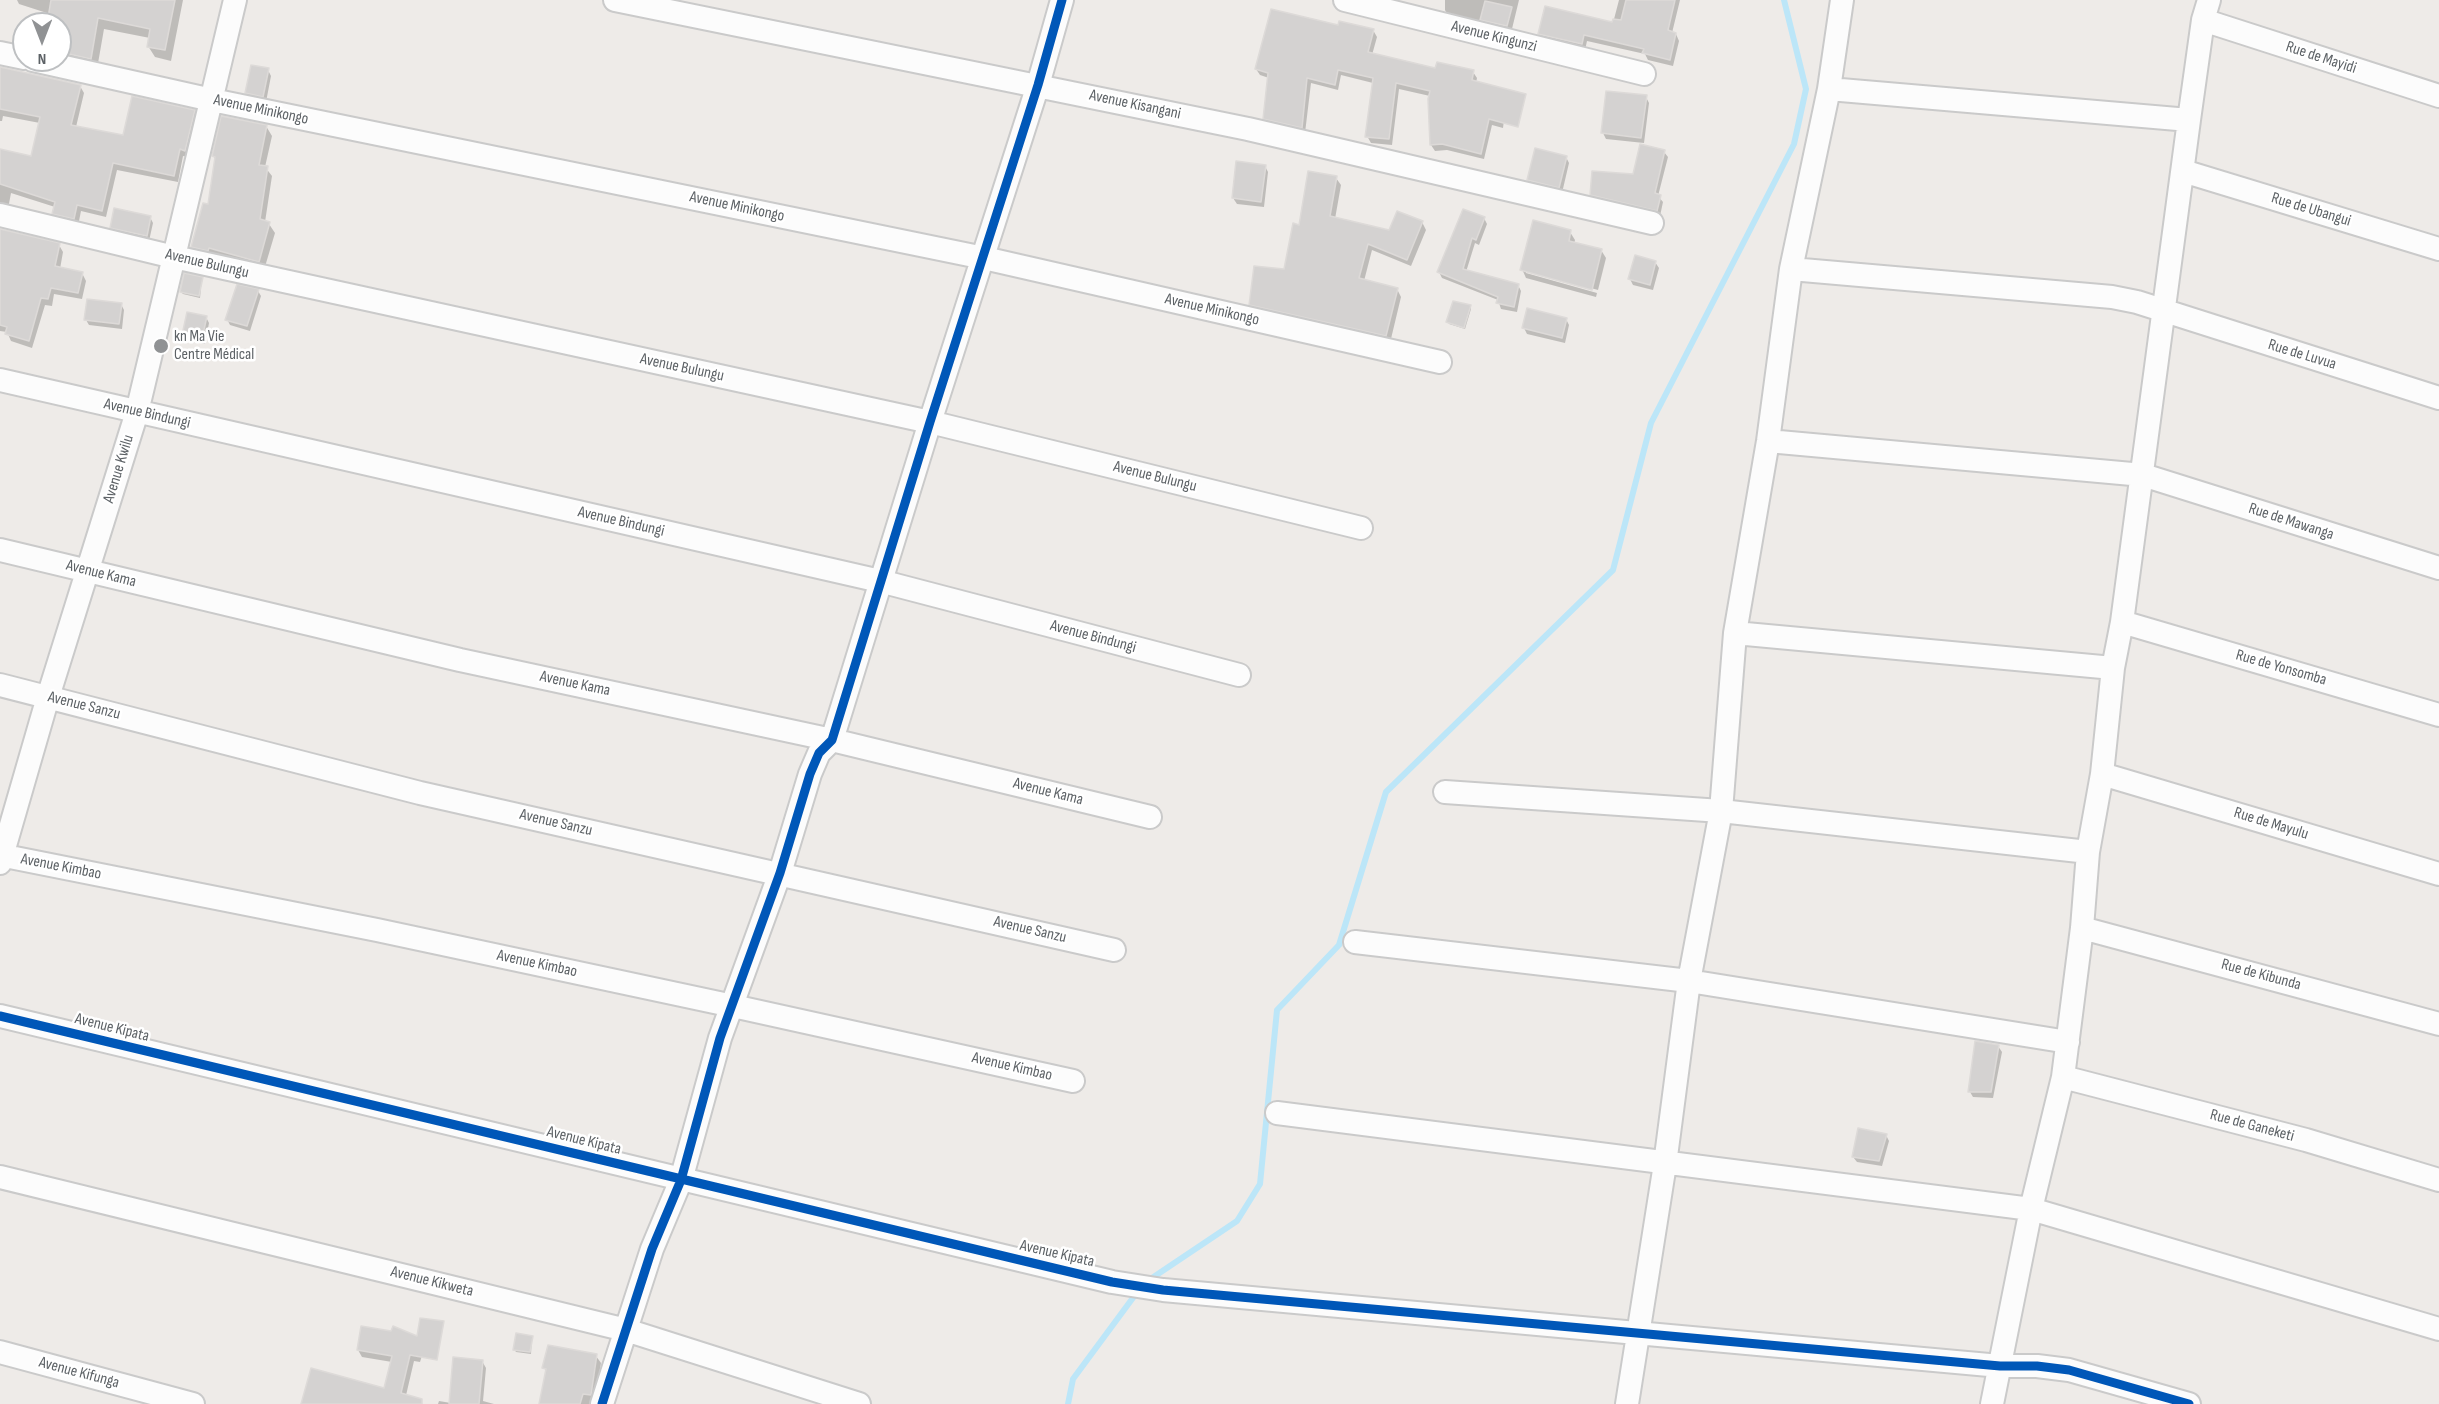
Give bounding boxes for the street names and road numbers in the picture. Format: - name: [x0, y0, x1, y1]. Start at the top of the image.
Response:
- street label: Avenue Kingunzi: [1449, 17, 1539, 57]
- street label: Rue de Mayidi: [2283, 38, 2359, 78]
- street label: Avenue Kisangani: [1088, 86, 1182, 124]
- street label: Avenue Minikongo: [212, 91, 310, 129]
- street label: Avenue Minikongo: [688, 188, 786, 226]
- street label: Rue de Ubangui: [2269, 189, 2353, 231]
- street label: Avenue Bulungu: [163, 245, 251, 283]
- street label: Avenue Minikongo: [1163, 290, 1261, 330]
- street label: Rue de Luvua: [2266, 336, 2338, 374]
- street label: Avenue Bulungu: [638, 350, 726, 386]
- street label: Avenue Bindungi: [102, 395, 192, 433]
- street label: Avenue Kwilu: [100, 433, 138, 505]
- street label: Avenue Bulungu: [1111, 457, 1199, 497]
- street label: Rue de Mawanga: [2246, 499, 2336, 545]
- street label: Avenue Bindungi: [576, 503, 666, 541]
- street label: Avenue Kama: [64, 556, 138, 592]
- street label: Avenue Bindungi: [1048, 616, 1138, 658]
- street label: Rue de Yonsomba: [2233, 646, 2329, 690]
- street label: Avenue Kama: [538, 667, 612, 701]
- street label: Avenue Sanzu: [46, 688, 122, 724]
- street label: Avenue Kama: [1011, 774, 1085, 810]
- street label: Rue de Mayulu: [2231, 804, 2311, 844]
- street label: Avenue Sanzu: [518, 805, 594, 841]
- street label: Avenue Kimbao: [19, 850, 103, 884]
- street label: Avenue Sanzu: [992, 912, 1068, 948]
- street label: Avenue Kimbao: [495, 946, 579, 982]
- street label: Rue de Kibunda: [2219, 955, 2303, 995]
- street label: Avenue Kipata: [73, 1010, 151, 1046]
- street label: Avenue Kimbao: [970, 1048, 1054, 1086]
- street label: Rue de Ganeketi: [2208, 1106, 2296, 1146]
- street label: Avenue Kipata: [545, 1123, 623, 1159]
- street label: Avenue Kipata: [1018, 1236, 1096, 1272]
- street label: Avenue Kikweta: [389, 1262, 475, 1302]
- street label: Avenue Kifunga: [37, 1353, 121, 1393]

